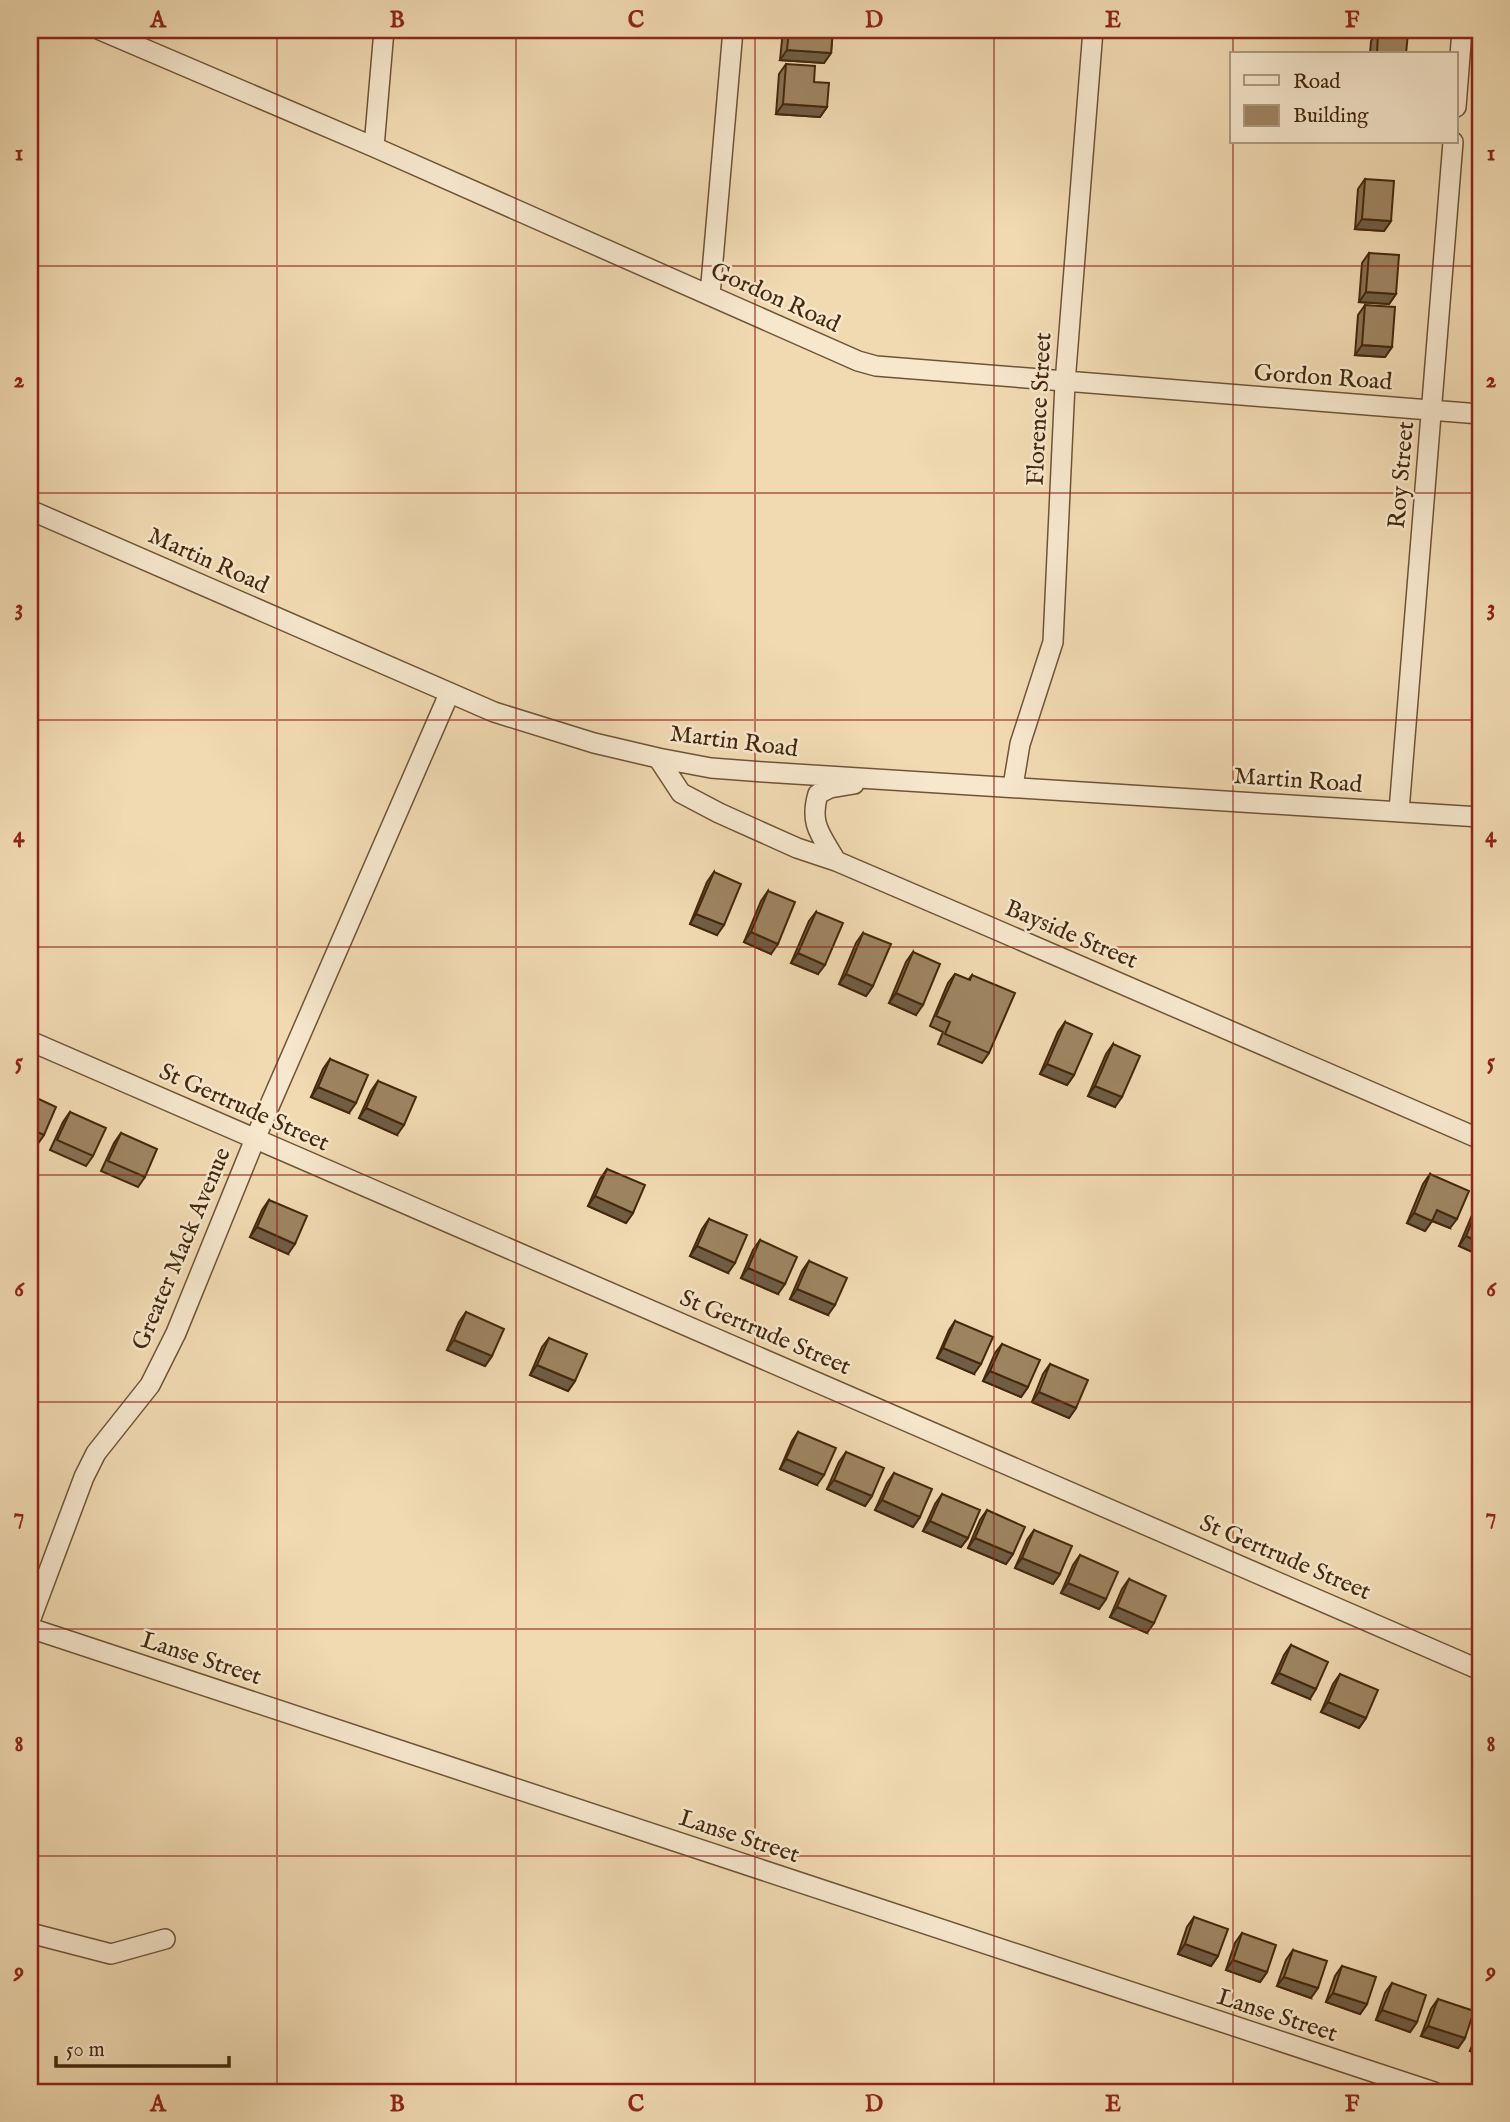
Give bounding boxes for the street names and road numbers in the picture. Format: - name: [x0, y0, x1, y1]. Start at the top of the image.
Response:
- street label: Gordon Road: [705, 256, 845, 340]
- street label: Florence Street: [1021, 332, 1059, 486]
- street label: Gordon Road: [1253, 358, 1393, 398]
- street label: Roy Street: [1382, 420, 1422, 530]
- street label: Martin Road: [143, 521, 273, 601]
- street label: Martin Road: [668, 719, 800, 765]
- street label: Martin Road: [1233, 761, 1363, 801]
- street label: Bayside Street: [1000, 893, 1142, 977]
- street label: St Gertrude Street: [154, 1057, 334, 1159]
- street label: Greater Mack Avenue: [125, 1143, 239, 1355]
- street label: St Gertrude Street: [675, 1283, 855, 1383]
- street label: St Gertrude Street: [1195, 1508, 1375, 1608]
- street label: Lanse Street: [137, 1625, 265, 1693]
- street label: Lanse Street: [675, 1803, 803, 1871]
- street label: Lanse Street: [1213, 1982, 1341, 2050]

